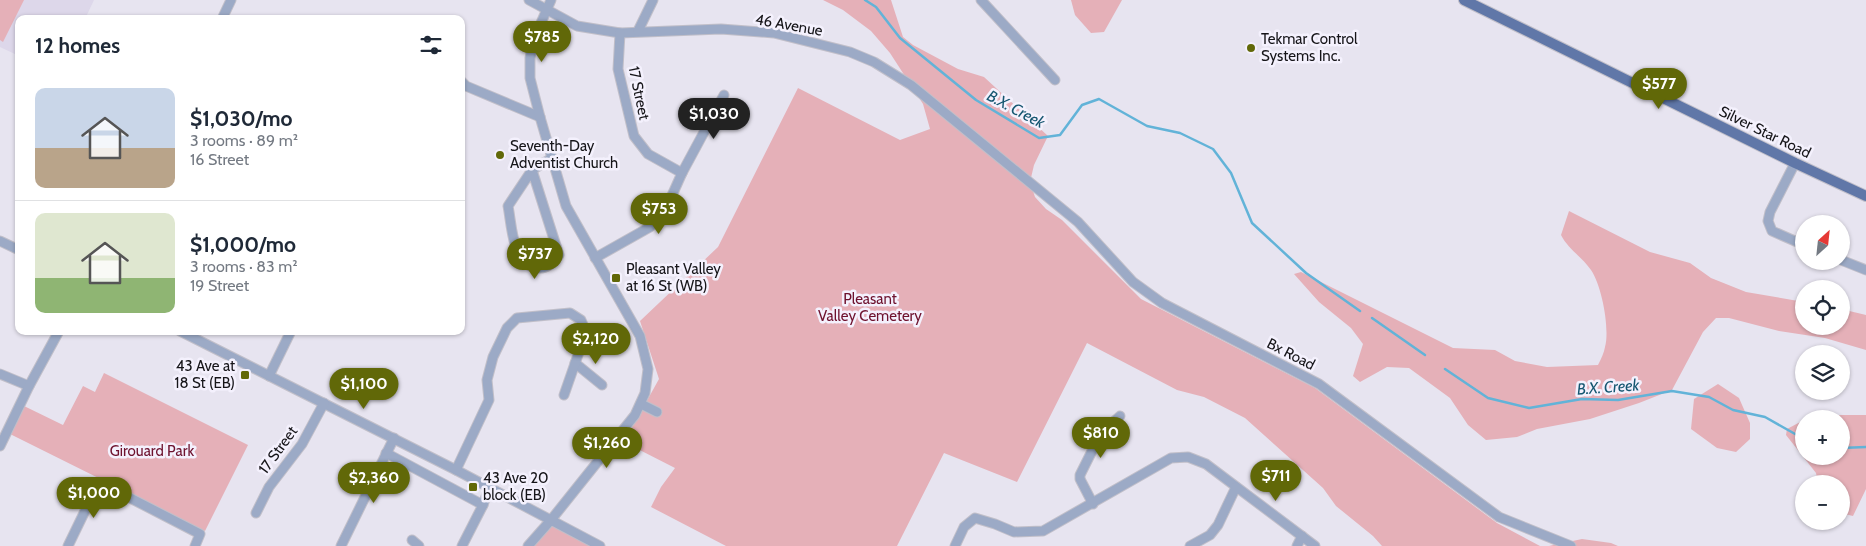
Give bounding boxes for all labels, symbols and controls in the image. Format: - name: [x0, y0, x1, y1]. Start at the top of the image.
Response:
- street label: 46 Avenue: [754, 10, 824, 40]
- pin: $785: [512, 20, 572, 63]
- text: $785: [524, 27, 560, 46]
- place label: Tekmar Control Systems Inc.: [1261, 30, 1358, 65]
- icon: filters: [417, 31, 445, 59]
- text: 12 homes: [35, 33, 120, 58]
- marker: Tekmar Control Systems Inc.: [1245, 42, 1257, 54]
- street label: 17 Street: [625, 65, 653, 121]
- pin: $577: [1629, 68, 1689, 110]
- text: $577: [1642, 74, 1676, 93]
- water label: B.X. Creek: [984, 86, 1049, 133]
- pin: $1,030: [673, 98, 755, 140]
- street label: Silver Star Road: [1716, 102, 1814, 162]
- text: $1,030: [689, 104, 739, 123]
- text: $1,030/mo: [190, 106, 293, 131]
- icon: home: [75, 108, 135, 168]
- text: 3 rooms · 89 m²: [190, 131, 298, 150]
- place label: Seventh-Day Adventist Church: [510, 137, 618, 172]
- marker: Seventh-Day Adventist Church: [494, 149, 506, 161]
- text: 16 Street: [190, 150, 249, 169]
- pin: $753: [629, 192, 689, 235]
- text: $753: [642, 199, 676, 218]
- north arrow: [1795, 215, 1850, 270]
- map controls: [1795, 215, 1850, 530]
- text: $1,000/mo: [190, 232, 296, 257]
- icon: home: [75, 233, 135, 293]
- pin: $737: [505, 238, 565, 280]
- text: $737: [518, 244, 552, 263]
- text: 3 rooms · 83 m²: [190, 257, 298, 276]
- place label: Pleasant Valley at 16 St (WB): [626, 260, 721, 295]
- marker: Pleasant Valley at 16 St (WB): [610, 272, 622, 284]
- text: 19 Street: [190, 276, 249, 295]
- button: locate: [1795, 280, 1850, 335]
- park label: Pleasant Valley Cemetery: [818, 290, 922, 325]
- pin: $2,120: [555, 322, 637, 365]
- text: $2,120: [573, 329, 619, 348]
- street label: Bx Road: [1264, 334, 1318, 374]
- button: layers: [1795, 345, 1850, 400]
- place label: 43 Ave at 18 St (EB): [175, 357, 235, 392]
- pin: $1,100: [323, 368, 405, 410]
- marker: 43 Ave at 18 St (EB): [239, 369, 251, 381]
- text: $1,100: [340, 374, 388, 393]
- water label: B.X. Creek: [1576, 375, 1641, 399]
- button: +: [1795, 410, 1850, 465]
- pin: $810: [1071, 416, 1131, 459]
- street label: 17 Street: [255, 423, 301, 477]
- text: $810: [1083, 423, 1119, 442]
- pin: $1,260: [566, 426, 648, 469]
- text: $1,260: [583, 433, 631, 452]
- park label: Girouard Park: [110, 442, 194, 460]
- pin: $711: [1246, 460, 1306, 502]
- pin: $2,360: [333, 462, 415, 504]
- text: $711: [1261, 466, 1291, 485]
- text: $2,360: [349, 468, 399, 487]
- place label: 43 Ave 20 block (EB): [483, 469, 549, 504]
- button: −: [1795, 475, 1850, 530]
- pin: $1,000: [53, 476, 135, 519]
- marker: 43 Ave 20 block (EB): [467, 481, 479, 493]
- text: $1,000: [68, 483, 120, 502]

